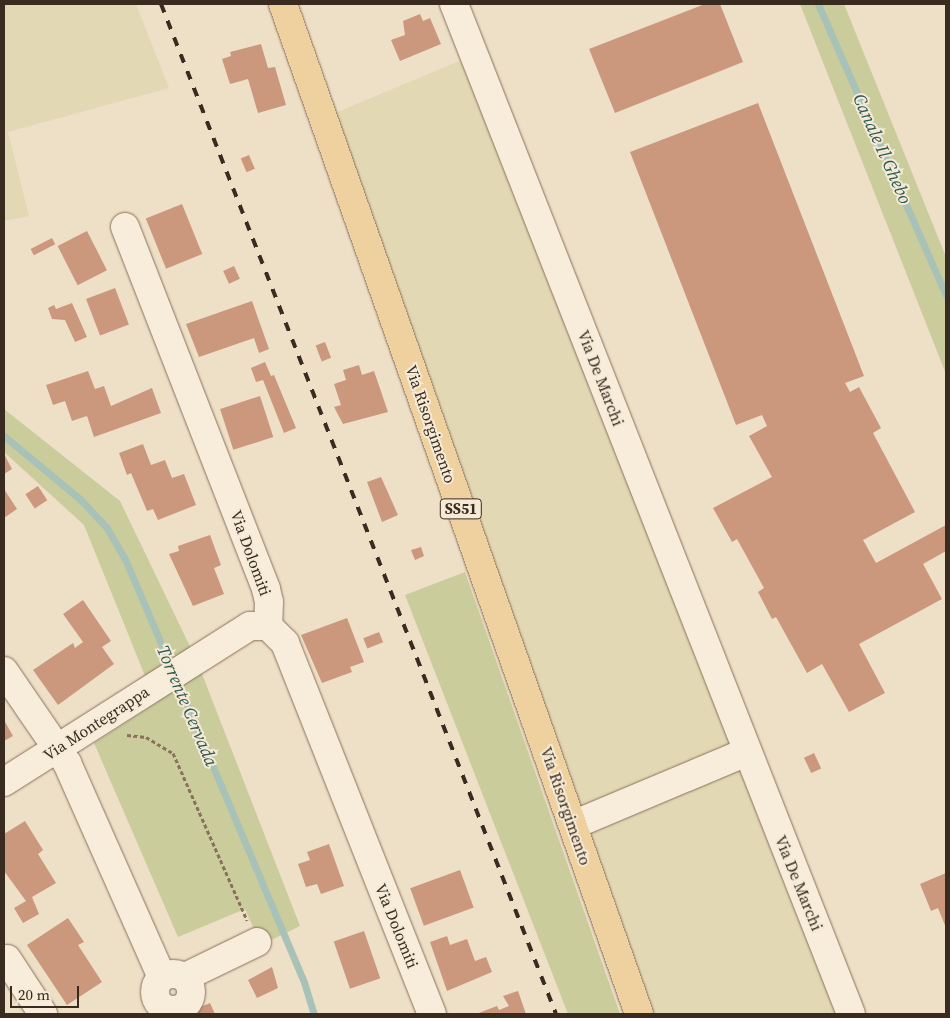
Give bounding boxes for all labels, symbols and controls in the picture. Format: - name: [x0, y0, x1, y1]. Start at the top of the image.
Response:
- water label: Canale Il Ghebo: [848, 91, 916, 207]
- street label: Via De Marchi: [574, 327, 628, 429]
- street label: Via Risorgimento: [402, 362, 460, 486]
- road number: SS51: [440, 496, 482, 522]
- street label: Via Dolomiti: [227, 508, 275, 598]
- water label: Torrente Cervada: [152, 642, 222, 770]
- street label: Via Montegrappa: [40, 682, 152, 764]
- street label: Via Risorgimento: [537, 744, 595, 868]
- street label: Via De Marchi: [771, 833, 827, 933]
- street label: Via Dolomiti: [371, 881, 423, 971]
- scale bar: [12, 976, 81, 1008]
- text: 20 m: [18, 984, 50, 1005]

